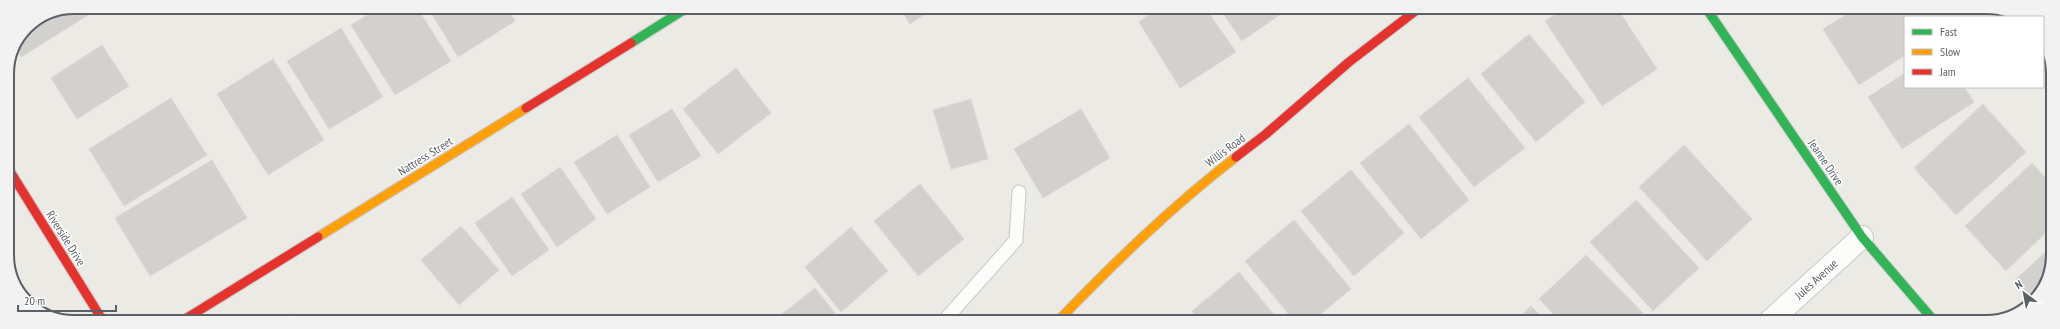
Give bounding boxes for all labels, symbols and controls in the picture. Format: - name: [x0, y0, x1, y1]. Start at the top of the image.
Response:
- legend: [1904, 16, 2044, 88]
- text: Fast: [1940, 24, 1958, 39]
- text: Slow: [1940, 44, 1961, 59]
- text: Jam: [1939, 64, 1956, 79]
- street label: Willis Road: [1202, 130, 1248, 170]
- street label: Nattress Street: [395, 133, 456, 179]
- street label: Jeanne Drive: [1805, 135, 1847, 188]
- street label: Riverside Drive: [43, 208, 89, 268]
- street label: Jules Avenue: [1791, 256, 1841, 303]
- north arrow: [2004, 273, 2044, 313]
- text: N: [2012, 277, 2025, 292]
- scale bar: [18, 287, 116, 313]
- text: 20 m: [24, 293, 45, 308]

